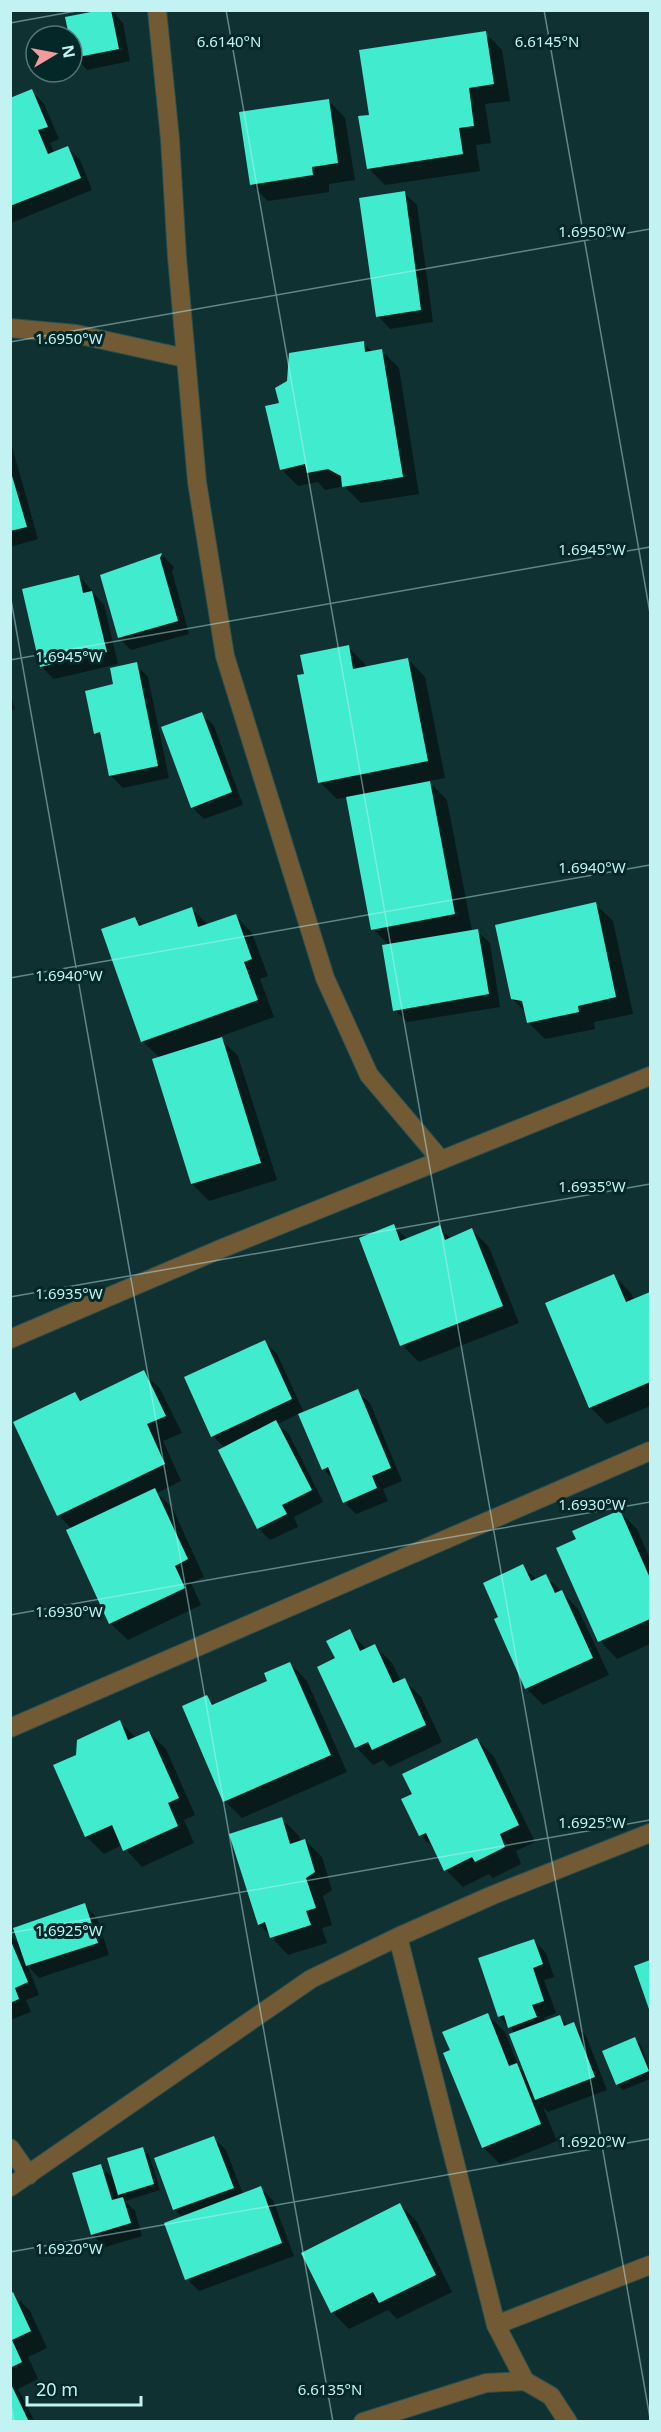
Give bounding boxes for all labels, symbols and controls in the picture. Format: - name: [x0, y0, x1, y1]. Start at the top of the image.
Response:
- north arrow: [24, 24, 84, 84]
- text: 6.6140°N: [197, 31, 261, 51]
- text: 6.6145°N: [515, 31, 579, 51]
- text: N: [57, 43, 81, 60]
- text: 1.6950°W: [558, 221, 626, 241]
- text: 1.6950°W: [35, 328, 103, 348]
- text: 1.6945°W: [558, 539, 626, 559]
- text: 1.6945°W: [35, 646, 103, 666]
- text: 1.6940°W: [558, 857, 626, 877]
- text: 1.6940°W: [35, 965, 103, 985]
- text: 1.6935°W: [558, 1176, 626, 1196]
- text: 1.6935°W: [35, 1283, 103, 1303]
- text: 1.6930°W: [558, 1494, 626, 1514]
- text: 1.6930°W: [35, 1601, 103, 1621]
- text: 1.6925°W: [558, 1812, 626, 1832]
- text: 1.6925°W: [35, 1920, 103, 1940]
- text: 1.6920°W: [558, 2131, 626, 2151]
- text: 1.6920°W: [35, 2238, 103, 2258]
- scale bar: [27, 2369, 141, 2407]
- text: 20 m: [36, 2377, 78, 2401]
- text: 6.6135°N: [298, 2379, 362, 2399]

